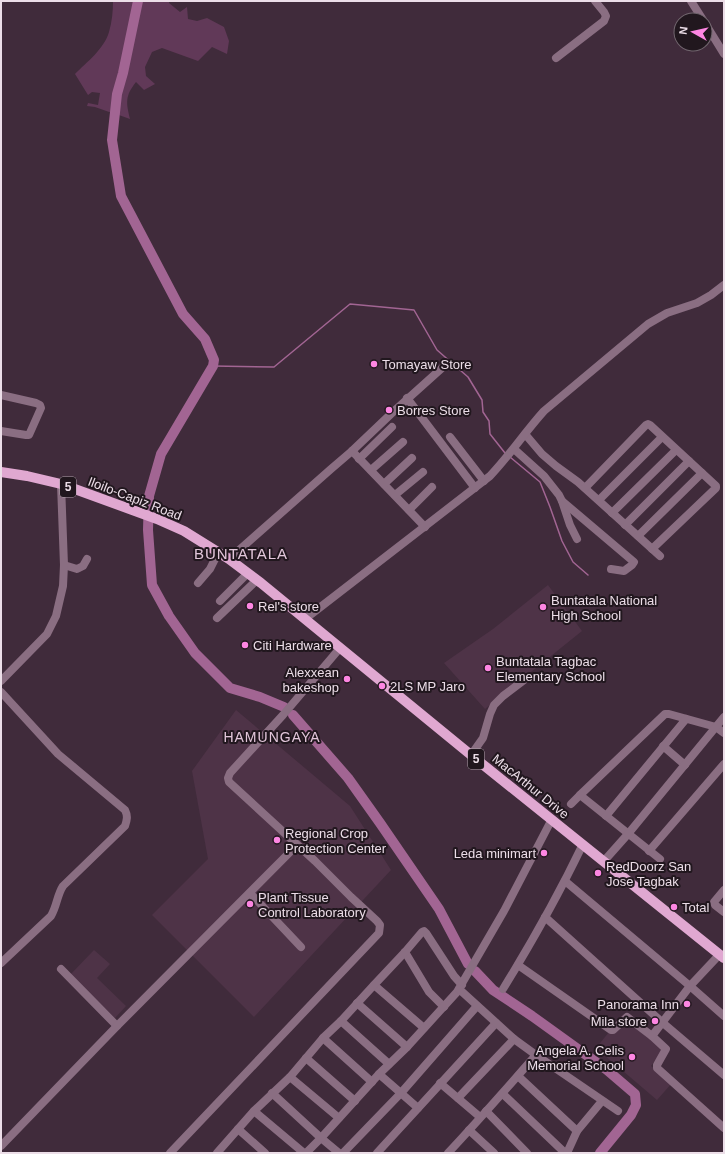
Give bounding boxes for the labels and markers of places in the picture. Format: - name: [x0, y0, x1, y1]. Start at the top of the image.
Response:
- place label: Tomayaw Store: [382, 357, 472, 372]
- marker: Tomayaw Store: [369, 359, 379, 369]
- place label: Borres Store: [397, 403, 470, 418]
- marker: Borres Store: [384, 405, 394, 415]
- place label: Buntatala National High School: [551, 593, 657, 623]
- place label: Rel's store: [258, 599, 319, 614]
- marker: Rel's store: [245, 601, 255, 611]
- marker: Buntatala National High School: [538, 602, 548, 612]
- place label: Citi Hardware: [253, 638, 332, 653]
- marker: Citi Hardware: [240, 640, 250, 650]
- place label: Buntatala Tagbac Elementary School: [496, 654, 605, 684]
- marker: Buntatala Tagbac Elementary School: [483, 663, 493, 673]
- place label: Alexxean bakeshop: [283, 665, 339, 695]
- marker: Alexxean bakeshop: [342, 674, 352, 684]
- place label: 2LS MP Jaro: [390, 679, 465, 694]
- marker: 2LS MP Jaro: [377, 681, 387, 691]
- place label: Regional Crop Protection Center: [285, 826, 387, 856]
- marker: Regional Crop Protection Center: [272, 835, 282, 845]
- place label: Leda minimart: [454, 846, 536, 861]
- marker: Leda minimart: [539, 848, 549, 858]
- place label: RedDoorz San Jose Tagbak: [606, 859, 691, 889]
- marker: RedDoorz San Jose Tagbak: [593, 868, 603, 878]
- place label: Plant Tissue Control Laboratory: [258, 890, 366, 920]
- marker: Plant Tissue Control Laboratory: [245, 899, 255, 909]
- place label: Total: [682, 900, 710, 915]
- marker: Total: [669, 902, 679, 912]
- place label: Panorama Inn: [597, 997, 679, 1012]
- marker: Panorama Inn: [682, 999, 692, 1009]
- place label: Mila store: [591, 1014, 647, 1029]
- marker: Mila store: [650, 1016, 660, 1026]
- place label: Angela A. Celis Memorial School: [527, 1043, 624, 1073]
- marker: Angela A. Celis Memorial School: [627, 1052, 637, 1062]

